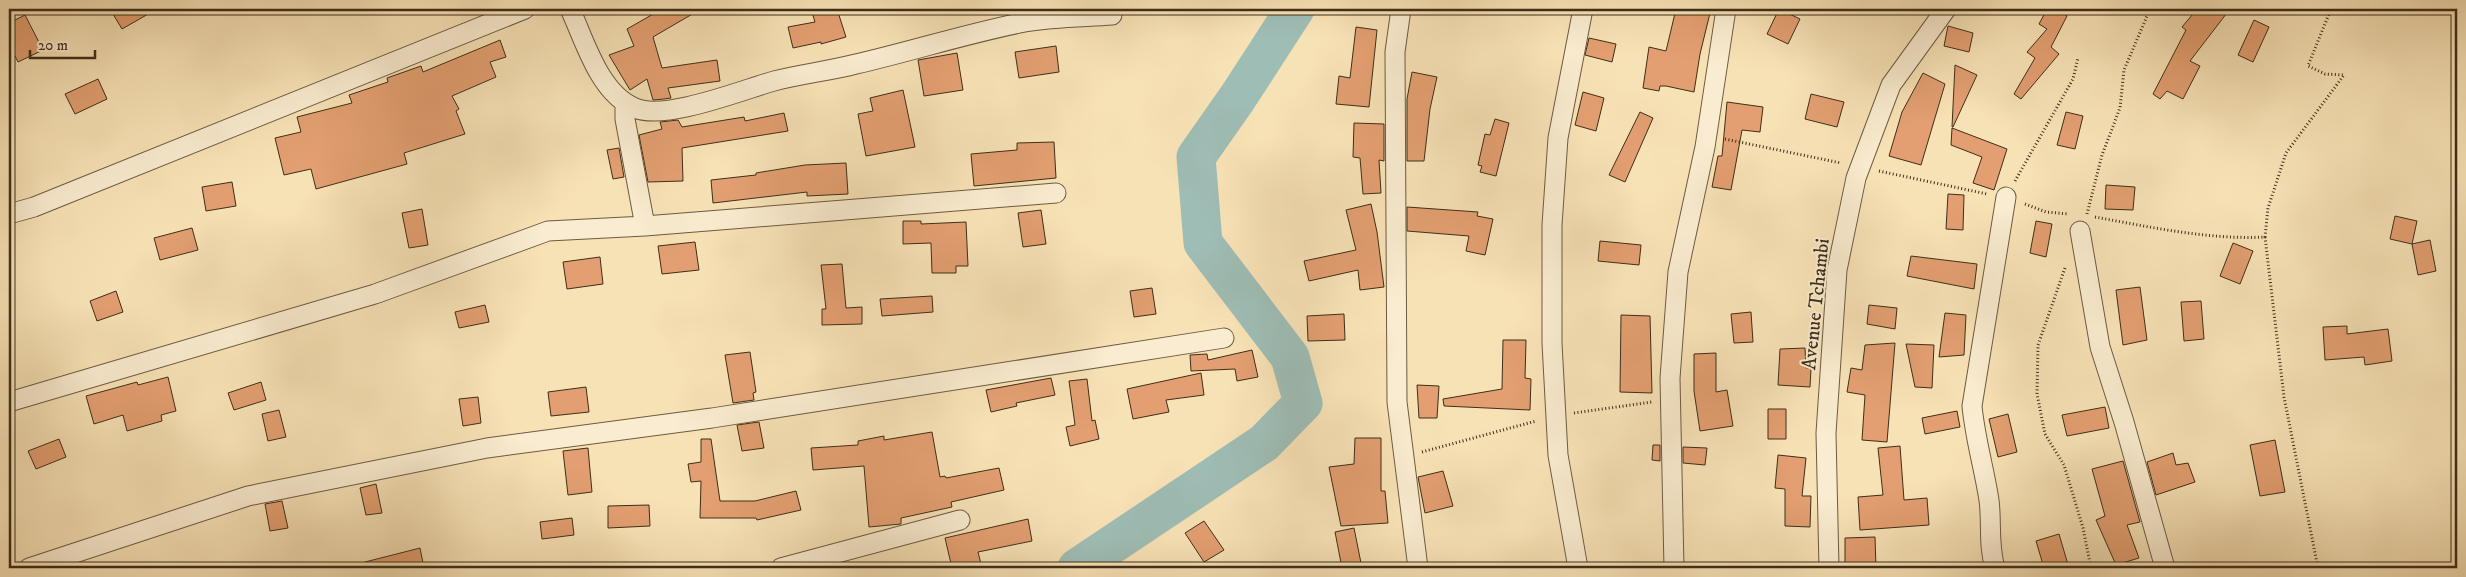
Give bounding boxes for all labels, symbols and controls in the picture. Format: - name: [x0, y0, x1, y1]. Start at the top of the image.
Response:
- scale bar: [30, 28, 95, 60]
- text: 20 m: [38, 36, 68, 55]
- street label: Avenue Tchambi: [1797, 237, 1836, 371]

